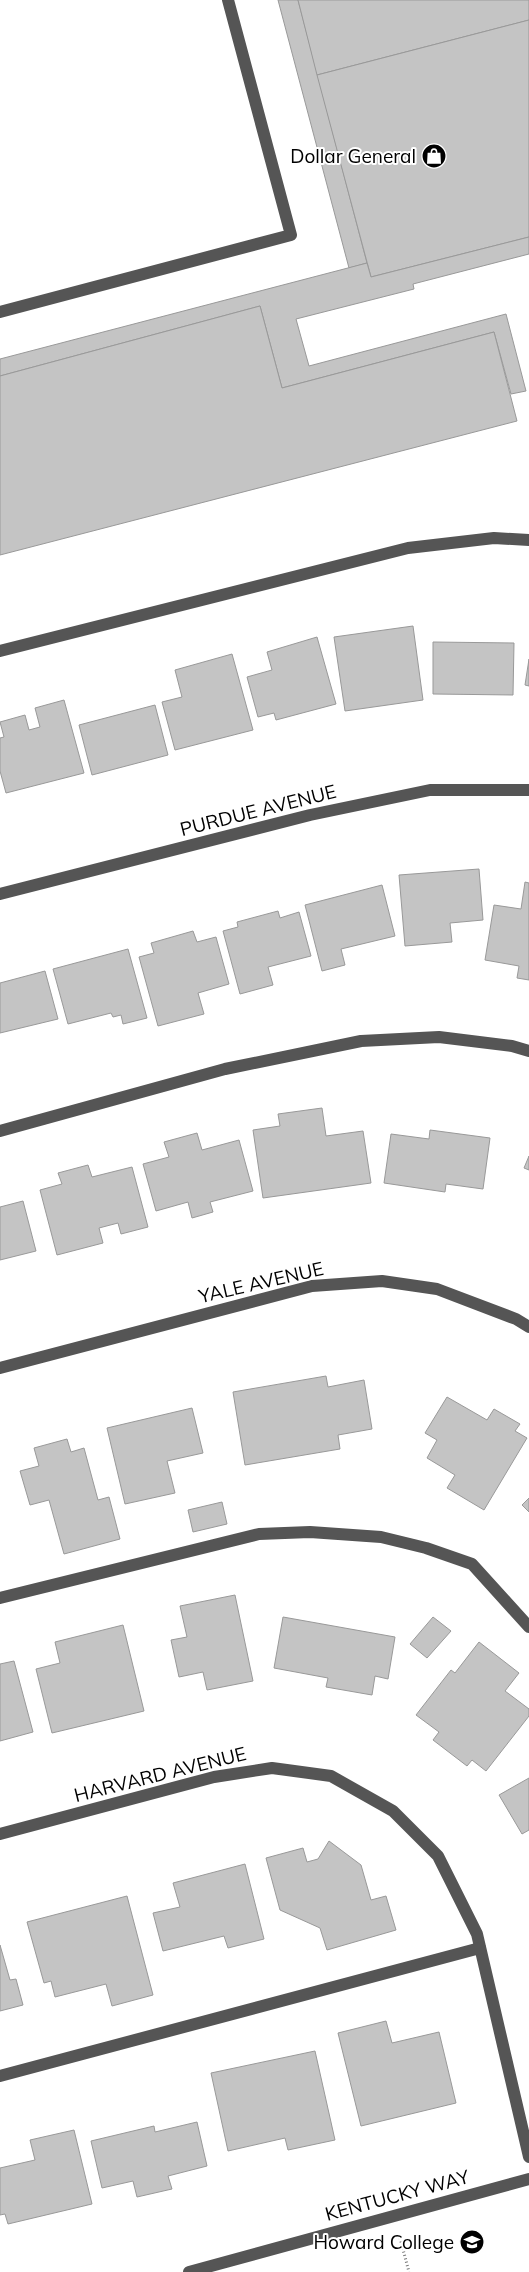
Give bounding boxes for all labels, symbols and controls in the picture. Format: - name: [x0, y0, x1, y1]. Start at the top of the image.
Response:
- shop icon: Dollar General: [421, 143, 447, 169]
- place label: Dollar General: [290, 144, 416, 168]
- street label: PURDUE AVENUE: [177, 779, 339, 841]
- street label: YALE AVENUE: [195, 1256, 326, 1308]
- street label: HARVARD AVENUE: [71, 1741, 249, 1807]
- street label: KENTUCKY WAY: [322, 2164, 472, 2226]
- school or university icon: Howard College: [459, 2229, 485, 2255]
- place label: Howard College: [314, 2230, 454, 2254]

